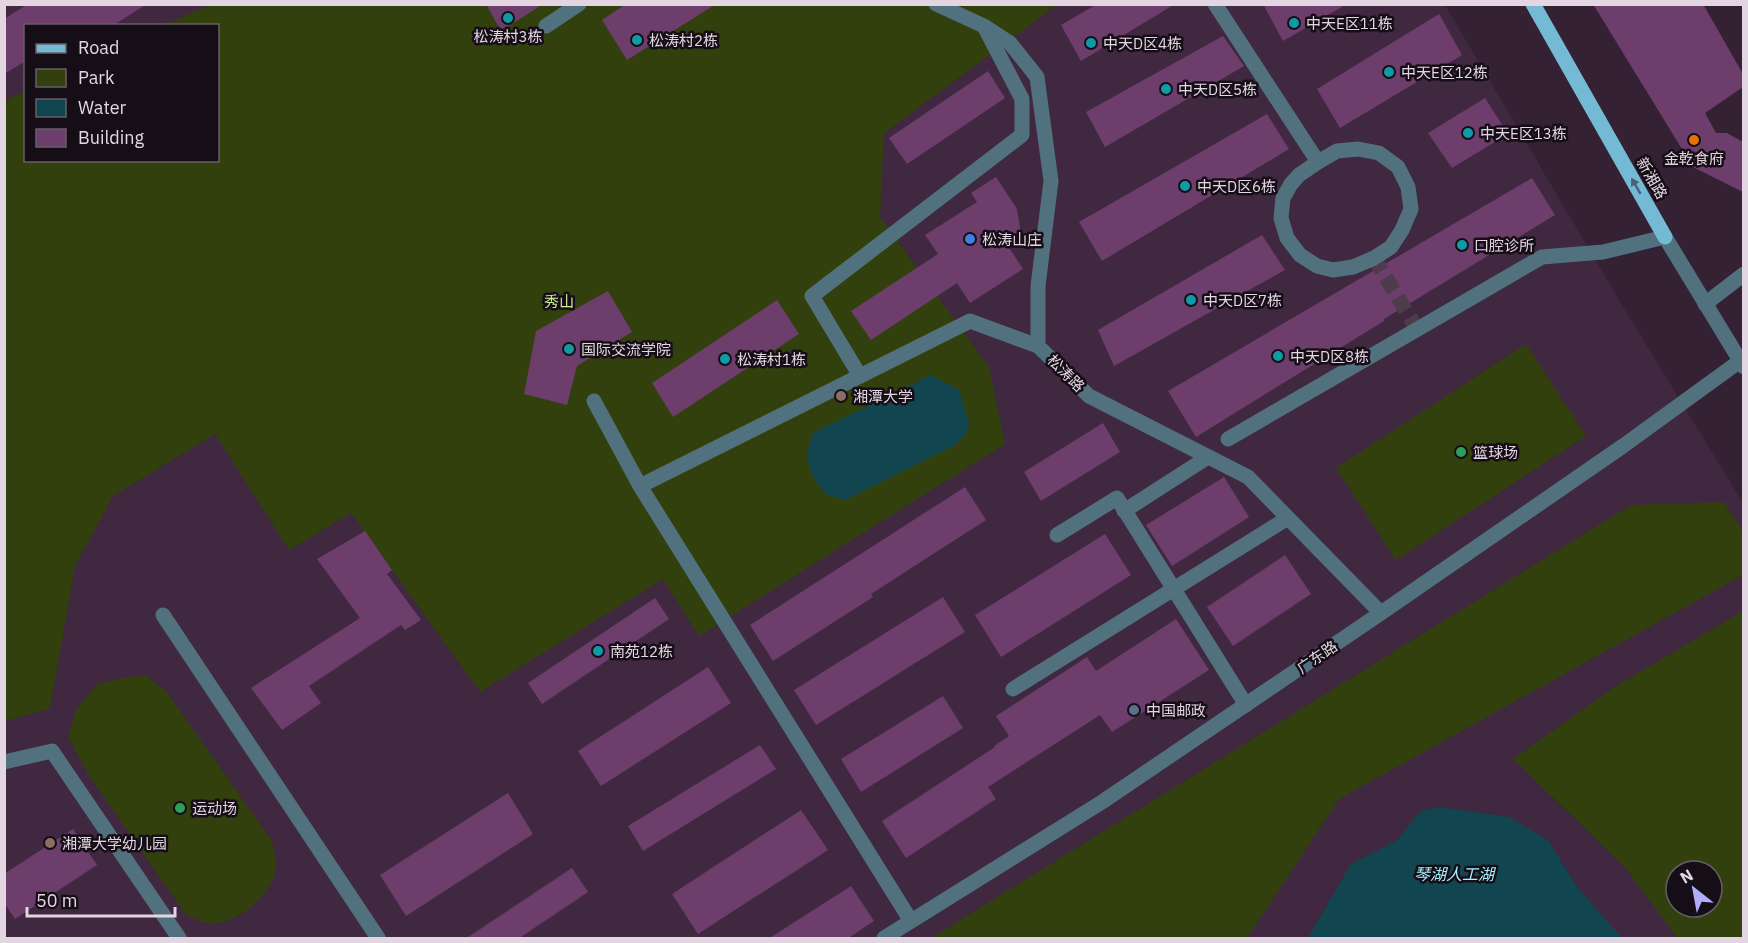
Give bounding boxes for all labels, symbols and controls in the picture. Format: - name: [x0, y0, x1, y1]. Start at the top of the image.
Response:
- marker: 松涛村3栋: [501, 11, 515, 25]
- place label: 中天E区11栋: [1306, 14, 1393, 33]
- marker: 中天E区11栋: [1287, 16, 1301, 30]
- legend: [24, 24, 219, 162]
- place label: 松涛村3栋: [473, 27, 543, 46]
- place label: 松涛村2栋: [649, 31, 718, 50]
- marker: 松涛村2栋: [630, 33, 644, 47]
- place label: 中天D区4栋: [1103, 34, 1182, 53]
- text: Road: [78, 36, 119, 59]
- marker: 中天D区4栋: [1084, 36, 1098, 50]
- place label: 中天E区12栋: [1401, 63, 1488, 82]
- marker: 中天E区12栋: [1382, 65, 1396, 79]
- text: Park: [78, 66, 115, 89]
- place label: 中天D区5栋: [1178, 80, 1257, 99]
- marker: 中天D区5栋: [1159, 82, 1173, 96]
- text: Water: [78, 96, 127, 119]
- place label: 中天E区13栋: [1480, 124, 1567, 143]
- text: Building: [78, 126, 145, 149]
- marker: 中天E区13栋: [1461, 126, 1475, 140]
- marker: 金乾食府: [1687, 133, 1701, 147]
- place label: 金乾食府: [1664, 149, 1724, 168]
- street label: 新湘路: [1633, 154, 1671, 202]
- place label: 中天D区6栋: [1197, 177, 1276, 196]
- one-way arrow: [1631, 177, 1641, 194]
- marker: 中天D区6栋: [1178, 179, 1192, 193]
- place label: 松涛山庄: [982, 230, 1042, 249]
- marker: 松涛山庄: [963, 232, 977, 246]
- place label: 口腔诊所: [1474, 236, 1534, 255]
- marker: 口腔诊所: [1455, 238, 1469, 252]
- place label: 中天D区7栋: [1203, 291, 1282, 310]
- park label: 秀山: [544, 292, 574, 311]
- marker: 中天D区7栋: [1184, 293, 1198, 307]
- place label: 国际交流学院: [581, 340, 671, 359]
- marker: 国际交流学院: [562, 342, 576, 356]
- place label: 中天D区8栋: [1290, 347, 1369, 366]
- marker: 中天D区8栋: [1271, 349, 1285, 363]
- place label: 松涛村1栋: [737, 350, 806, 369]
- street label: 松涛路: [1043, 350, 1089, 396]
- marker: 松涛村1栋: [718, 352, 732, 366]
- place label: 湘潭大学: [853, 387, 913, 406]
- marker: 湘潭大学: [834, 389, 848, 403]
- place label: 篮球场: [1473, 443, 1518, 462]
- marker: 篮球场: [1454, 445, 1468, 459]
- street label: 广东路: [1293, 637, 1341, 677]
- place label: 南苑12栋: [610, 642, 673, 661]
- marker: 南苑12栋: [591, 644, 605, 658]
- place label: 中国邮政: [1146, 701, 1206, 720]
- marker: 中国邮政: [1127, 703, 1141, 717]
- place label: 运动场: [192, 799, 237, 818]
- marker: 运动场: [173, 801, 187, 815]
- place label: 湘潭大学幼儿园: [62, 834, 167, 853]
- marker: 湘潭大学幼儿园: [43, 836, 57, 850]
- north arrow: [1664, 859, 1724, 919]
- water label: 琴湖人工湖: [1414, 864, 1497, 884]
- text: N: [1676, 865, 1696, 888]
- scale bar: [27, 880, 176, 918]
- text: 50 m: [36, 889, 78, 912]

